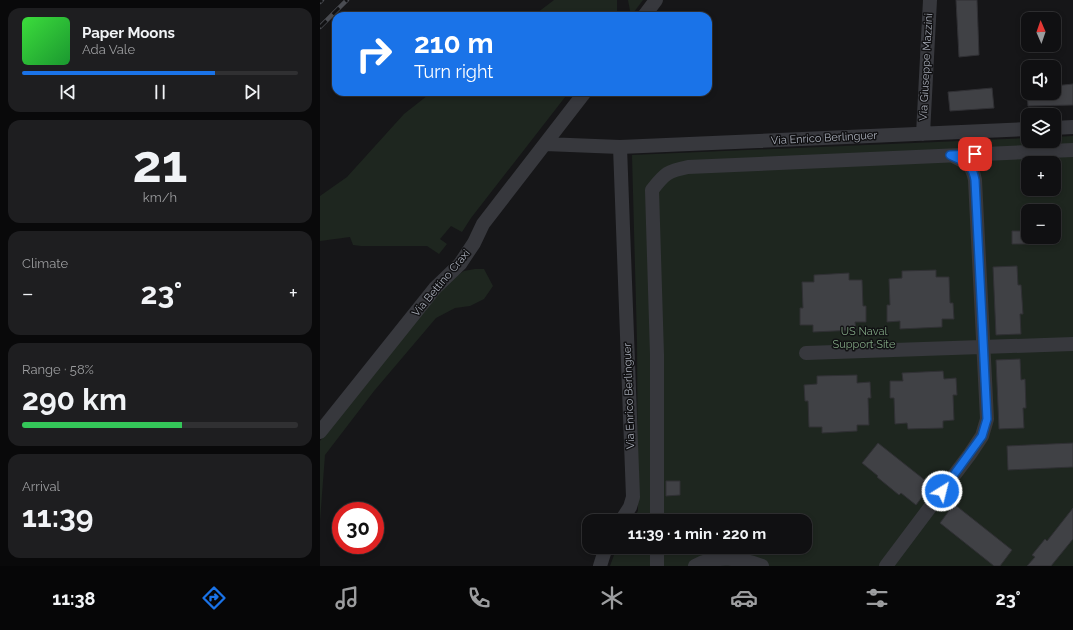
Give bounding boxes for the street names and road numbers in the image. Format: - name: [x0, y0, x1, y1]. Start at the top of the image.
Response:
- street label: Via Giuseppe Mazzini: [917, 13, 935, 121]
- street label: Via Enrico Berlinguer: [771, 129, 878, 147]
- street label: Via Bettino Craxi: [409, 247, 473, 319]
- street label: Via Enrico Berlinguer: [621, 342, 637, 449]

